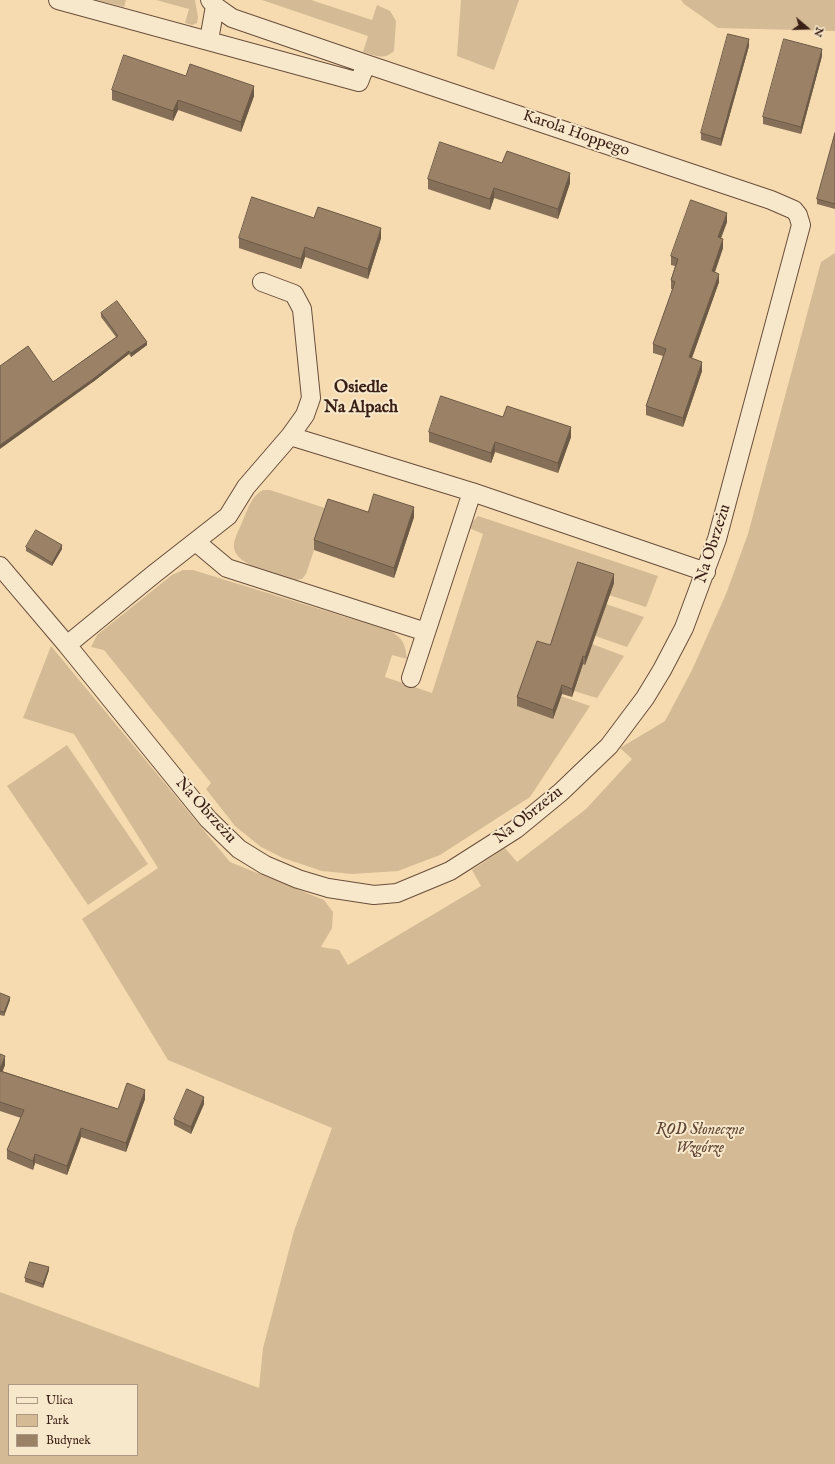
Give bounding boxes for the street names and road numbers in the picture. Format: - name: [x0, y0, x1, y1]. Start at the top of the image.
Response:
- street label: Karola Hoppego: [520, 107, 632, 161]
- street label: Na Obrzeżu: [692, 502, 736, 586]
- street label: Na Obrzeżu: [170, 774, 240, 848]
- street label: Na Obrzeżu: [491, 783, 567, 849]

